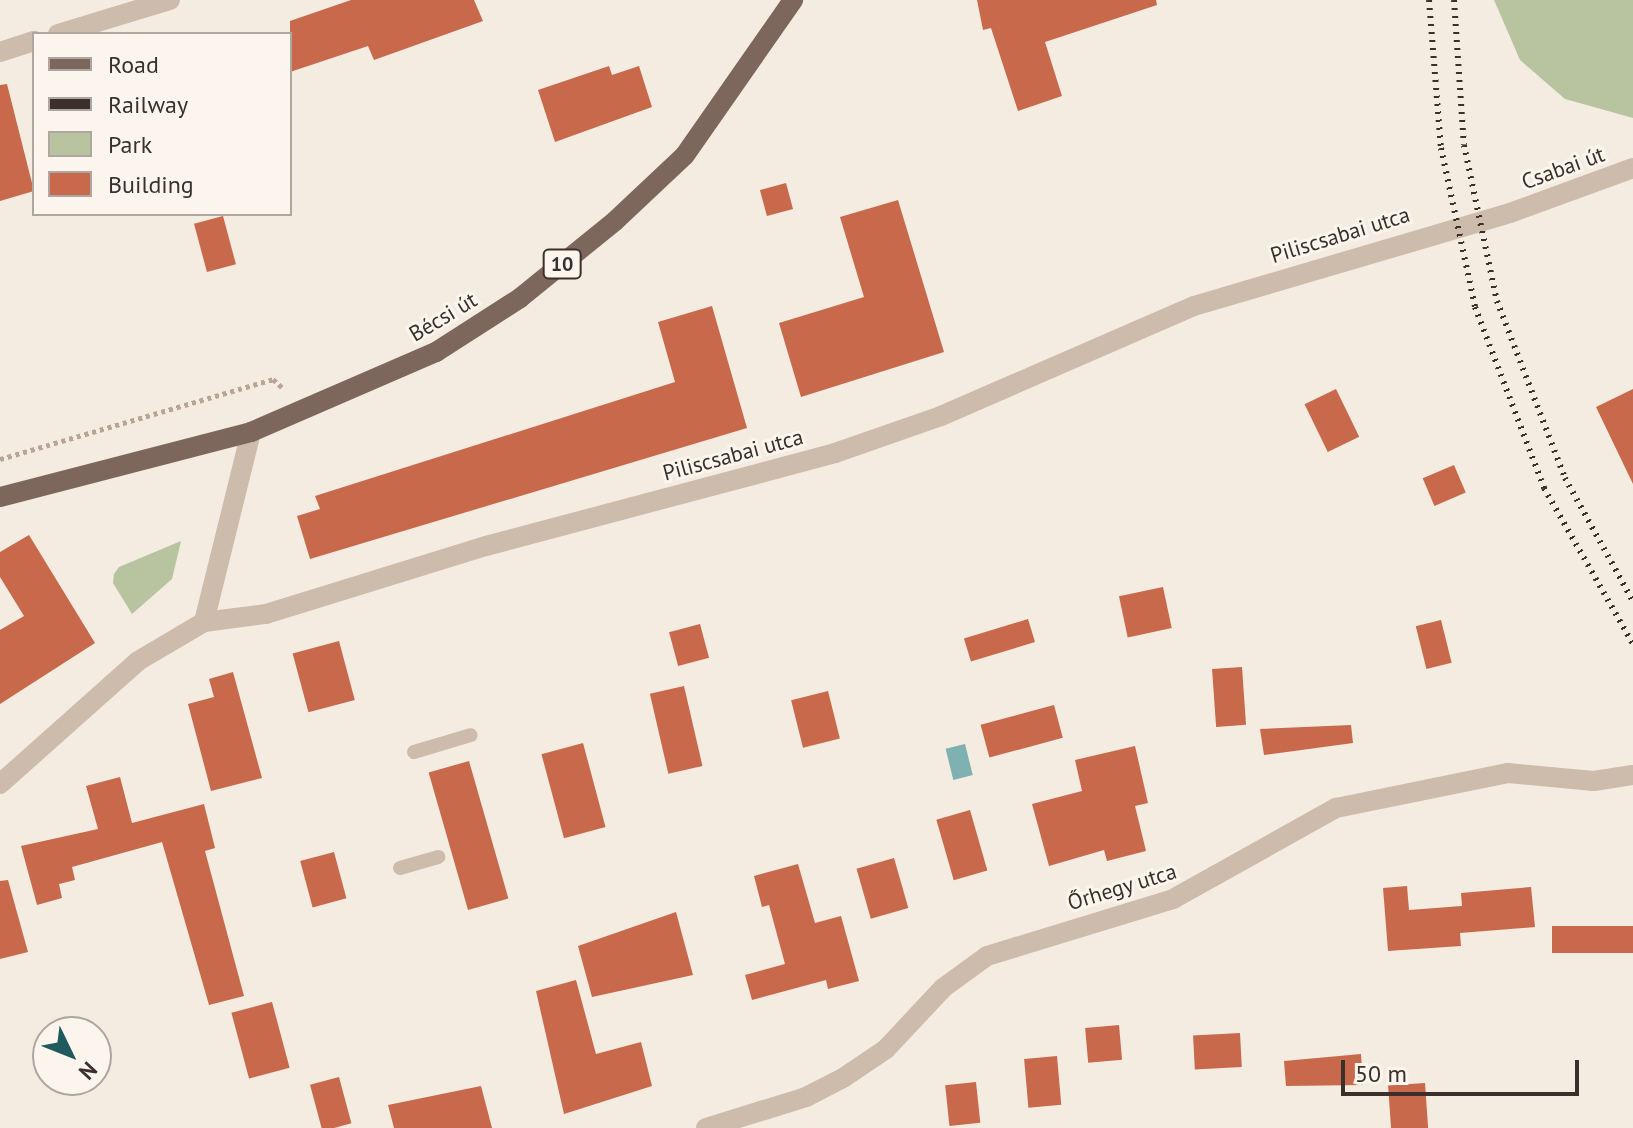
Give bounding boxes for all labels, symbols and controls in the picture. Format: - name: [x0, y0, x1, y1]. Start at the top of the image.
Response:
- legend: [32, 32, 292, 216]
- text: Road: [108, 49, 159, 80]
- text: Railway: [108, 89, 188, 120]
- text: Park: [108, 129, 152, 160]
- street label: Csabai út: [1518, 141, 1608, 195]
- text: Building: [108, 169, 194, 200]
- street label: Piliscsabai utca: [1267, 201, 1413, 269]
- road number: 10: [542, 248, 582, 280]
- street label: Bécsi út: [404, 287, 482, 347]
- street label: Piliscsabai utca: [660, 424, 806, 486]
- street label: Őrhegy utca: [1064, 858, 1180, 916]
- north arrow: [32, 1016, 112, 1096]
- scale bar: [1345, 1044, 1583, 1094]
- text: N: [73, 1056, 103, 1086]
- text: 50 m: [1355, 1058, 1407, 1089]

